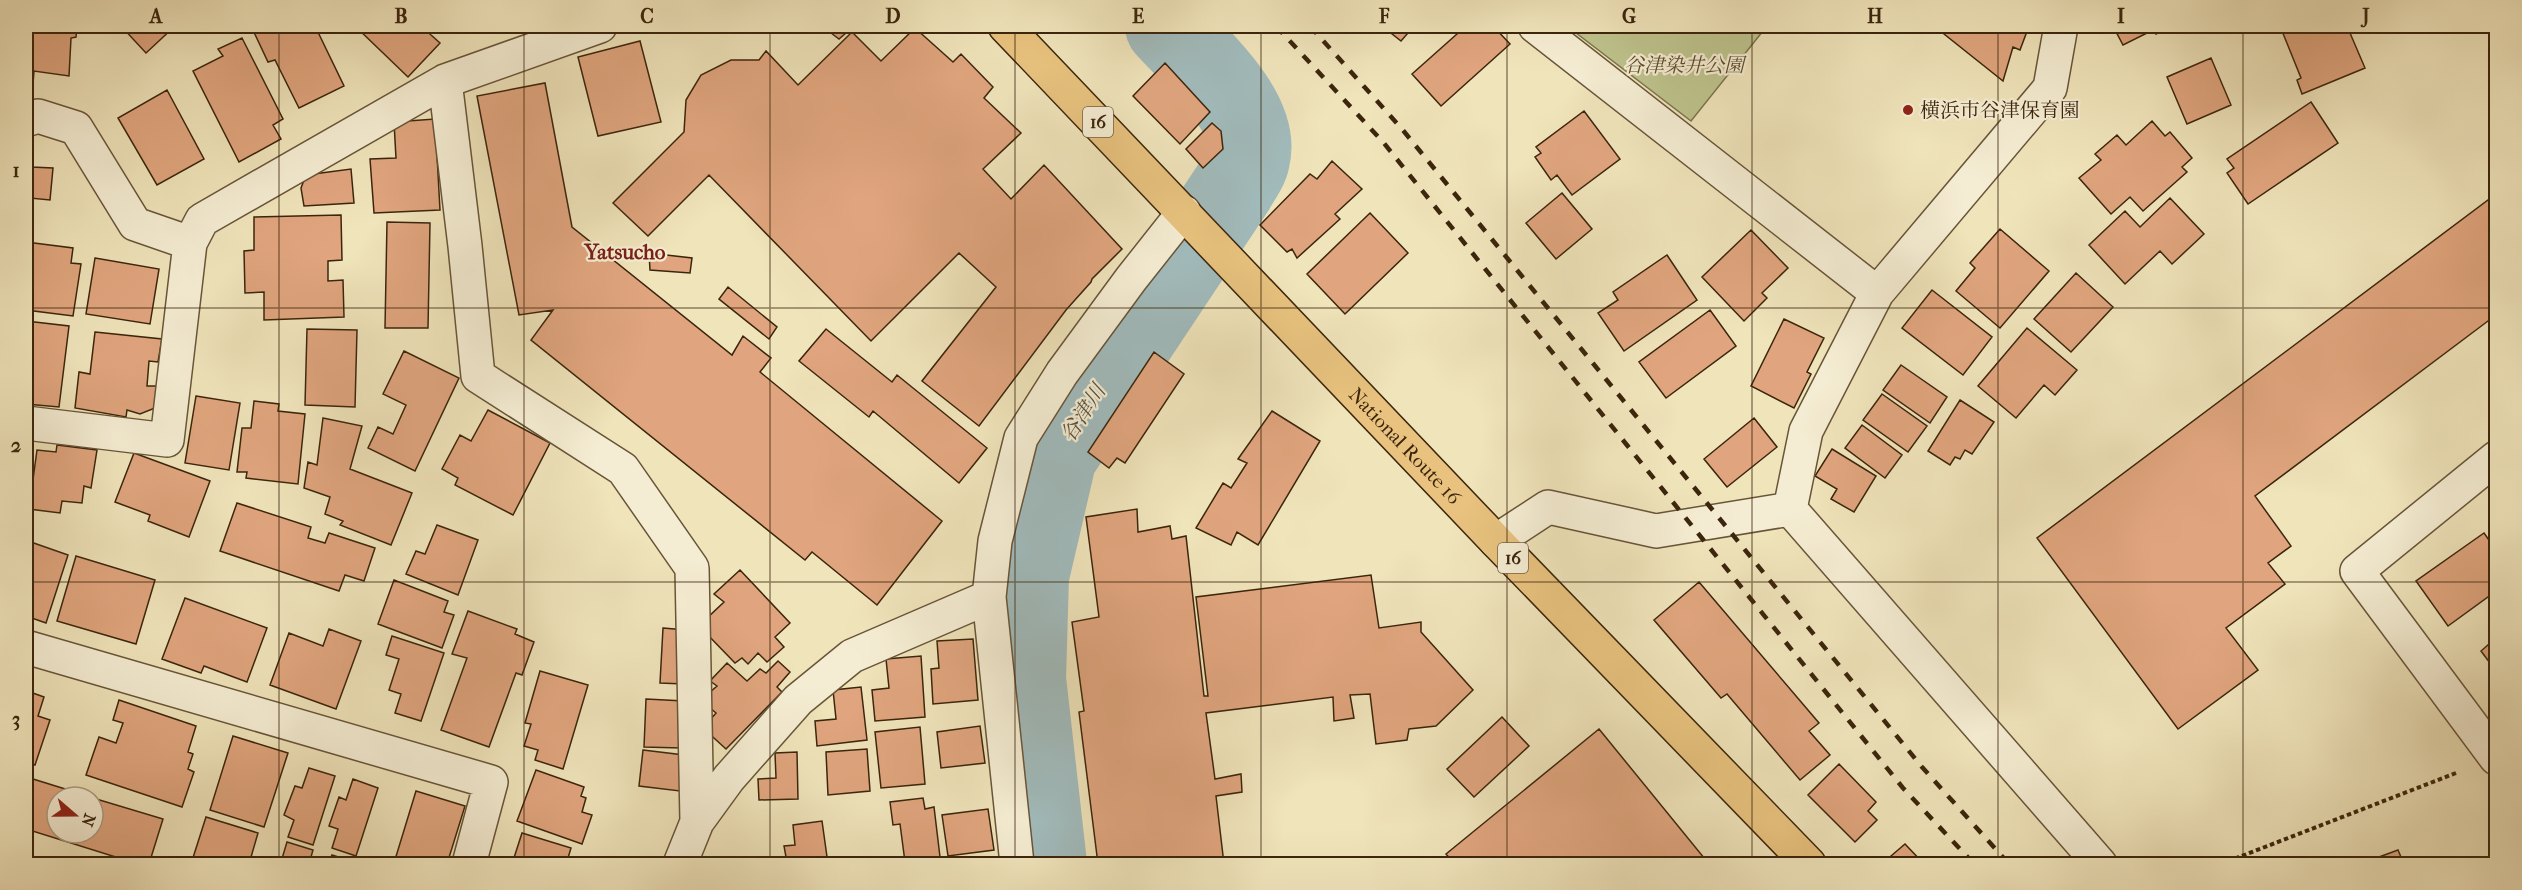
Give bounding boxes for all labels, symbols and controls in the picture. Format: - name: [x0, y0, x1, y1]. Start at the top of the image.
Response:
- text: A: [148, 5, 164, 28]
- text: B: [394, 5, 408, 28]
- text: C: [640, 5, 654, 28]
- text: D: [885, 5, 901, 28]
- text: E: [1132, 5, 1144, 28]
- text: F: [1378, 5, 1390, 28]
- text: G: [1622, 5, 1636, 28]
- text: H: [1867, 5, 1883, 28]
- text: I: [2117, 5, 2125, 28]
- text: J: [2360, 5, 2370, 28]
- park label: 谷津染井公園: [1624, 54, 1747, 77]
- place label: 横浜市谷津保育園: [1920, 99, 2080, 122]
- marker: 横浜市谷津保育園: [1901, 103, 1915, 117]
- road number: 16: [1083, 107, 1113, 137]
- text: 1: [12, 159, 20, 182]
- district label: Yatsucho: [584, 240, 666, 264]
- water label: 谷津川: [1056, 378, 1111, 446]
- street label: National Route 16: [1344, 383, 1466, 509]
- text: 2: [11, 434, 21, 457]
- road number: 16: [1498, 543, 1528, 573]
- text: 3: [12, 708, 20, 731]
- north arrow: [45, 785, 105, 845]
- text: N: [77, 811, 100, 830]

